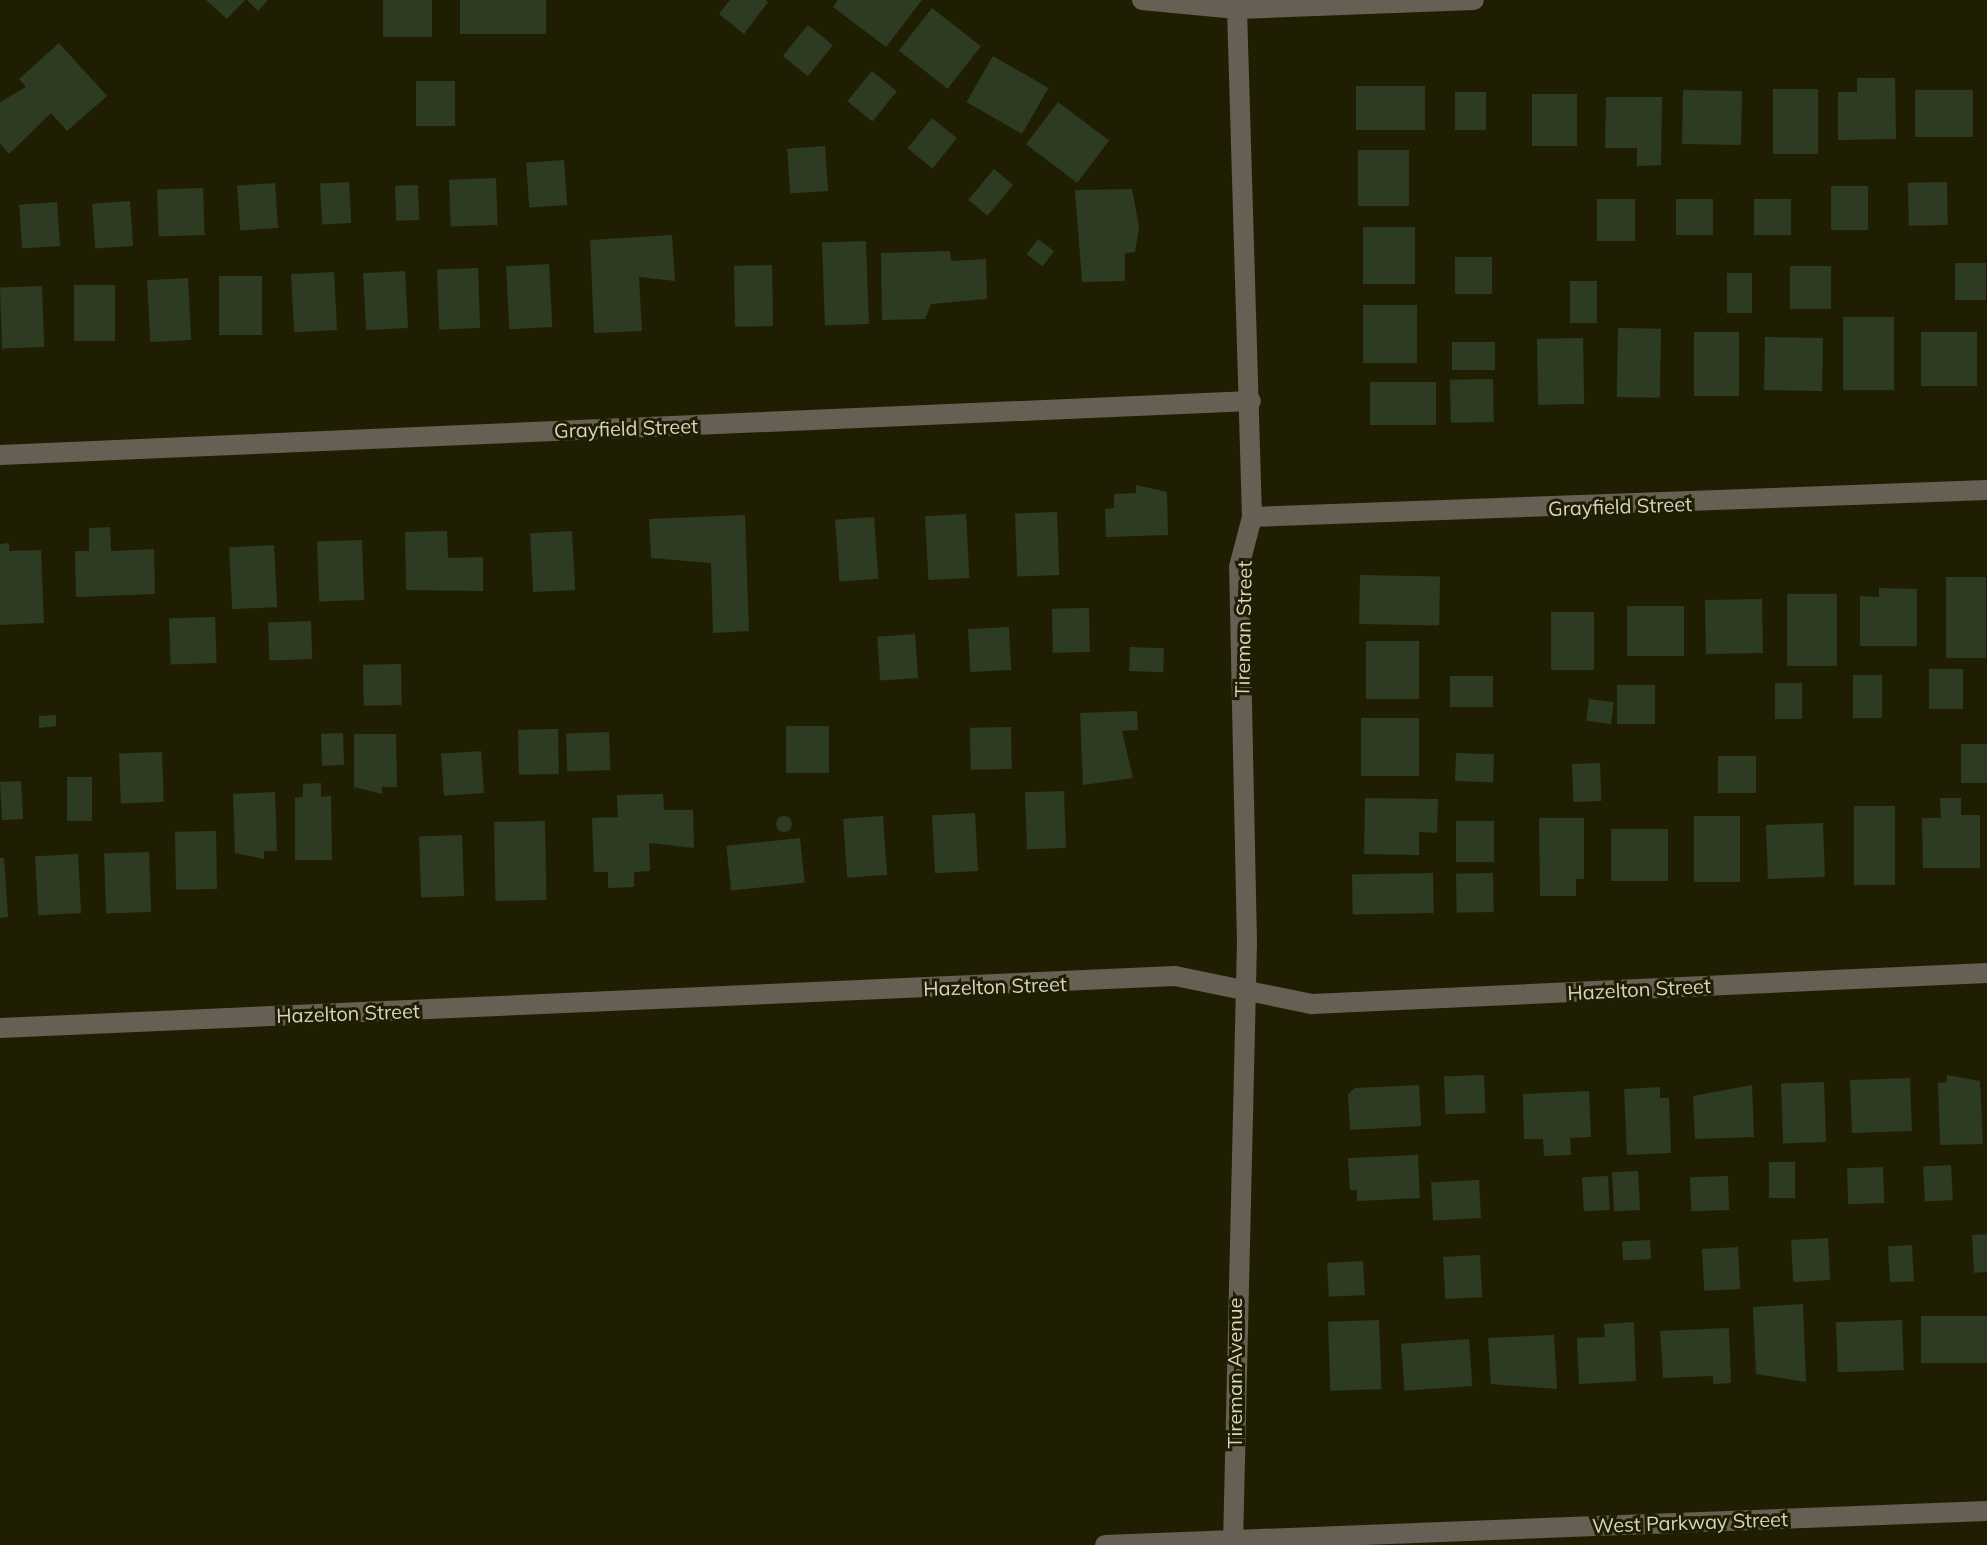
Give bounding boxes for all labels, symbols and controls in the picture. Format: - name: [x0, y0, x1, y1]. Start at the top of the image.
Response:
- street label: Grayfield Street: [554, 413, 698, 443]
- street label: Grayfield Street: [1548, 491, 1692, 521]
- street label: Tireman Street: [1230, 560, 1256, 698]
- street label: Hazelton Street: [923, 971, 1067, 1001]
- street label: Hazelton Street: [1567, 973, 1711, 1005]
- street label: Hazelton Street: [276, 998, 420, 1028]
- street label: Tireman Avenue: [1222, 1297, 1246, 1449]
- street label: West Parkway Street: [1592, 1507, 1788, 1537]

